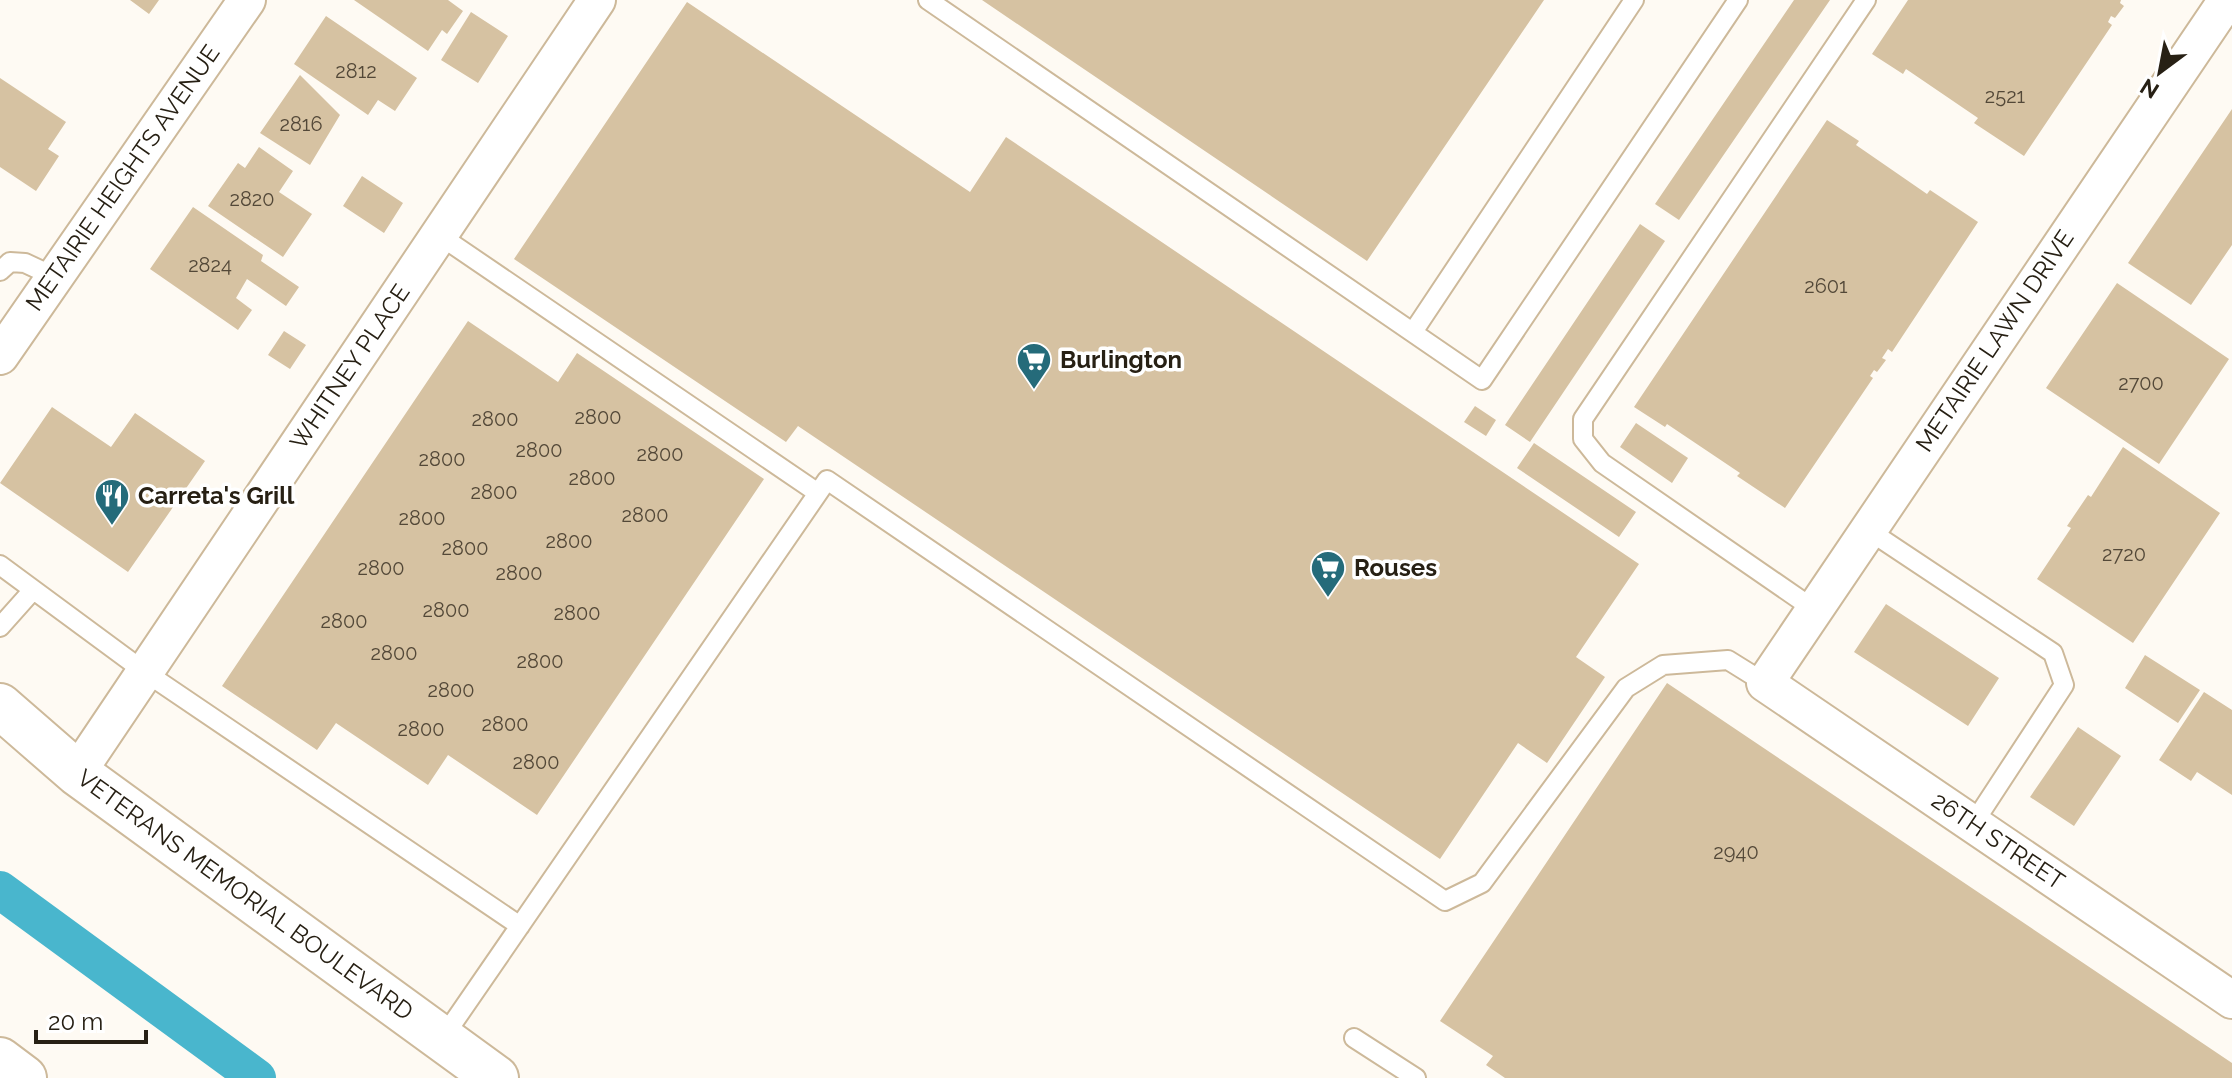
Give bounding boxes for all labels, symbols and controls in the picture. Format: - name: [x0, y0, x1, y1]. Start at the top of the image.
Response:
- north arrow: [2120, 32, 2200, 112]
- street label: METAIRIE HEIGHTS AVENUE: [20, 39, 226, 316]
- house number: 2812: [335, 59, 377, 83]
- text: N: [2135, 73, 2163, 104]
- house number: 2521: [1985, 84, 2026, 108]
- house number: 2816: [280, 112, 322, 136]
- house number: 2820: [230, 187, 274, 211]
- street label: METAIRIE LAWN DRIVE: [1909, 224, 2080, 457]
- house number: 2824: [188, 253, 232, 277]
- house number: 2601: [1804, 274, 1848, 298]
- street label: WHITNEY PLACE: [284, 279, 416, 455]
- supermarket icon: Burlington: [1015, 341, 1053, 391]
- place label: Burlington: [1060, 345, 1182, 374]
- house number: 2700: [2118, 371, 2164, 395]
- house number: 2800: [575, 405, 621, 429]
- house number: 2800: [472, 407, 518, 431]
- house number: 2800: [516, 438, 562, 462]
- house number: 2800: [637, 442, 683, 466]
- house number: 2800: [419, 447, 465, 471]
- house number: 2800: [569, 466, 615, 490]
- restaurant icon: Carreta's Grill: [93, 477, 131, 527]
- house number: 2800: [471, 480, 517, 504]
- place label: Carreta's Grill: [138, 481, 295, 510]
- house number: 2800: [622, 503, 668, 527]
- house number: 2800: [399, 506, 445, 530]
- house number: 2800: [546, 529, 592, 553]
- house number: 2800: [442, 536, 488, 560]
- house number: 2720: [2102, 542, 2146, 566]
- supermarket icon: Rouses: [1309, 549, 1347, 599]
- place label: Rouses: [1354, 553, 1437, 582]
- house number: 2800: [358, 556, 404, 580]
- house number: 2800: [496, 561, 542, 585]
- house number: 2800: [423, 598, 469, 622]
- house number: 2800: [554, 601, 600, 625]
- house number: 2800: [321, 609, 367, 633]
- house number: 2800: [371, 641, 417, 665]
- house number: 2800: [517, 649, 563, 673]
- house number: 2800: [428, 678, 474, 702]
- house number: 2800: [482, 712, 528, 736]
- house number: 2800: [398, 717, 444, 741]
- house number: 2800: [513, 750, 559, 774]
- street label: VETERANS MEMORIAL BOULEVARD: [72, 763, 419, 1026]
- street label: 26TH STREET: [1926, 785, 2071, 896]
- house number: 2940: [1713, 840, 1759, 864]
- scale bar: [36, 994, 146, 1044]
- text: 20 m: [48, 1007, 103, 1036]

